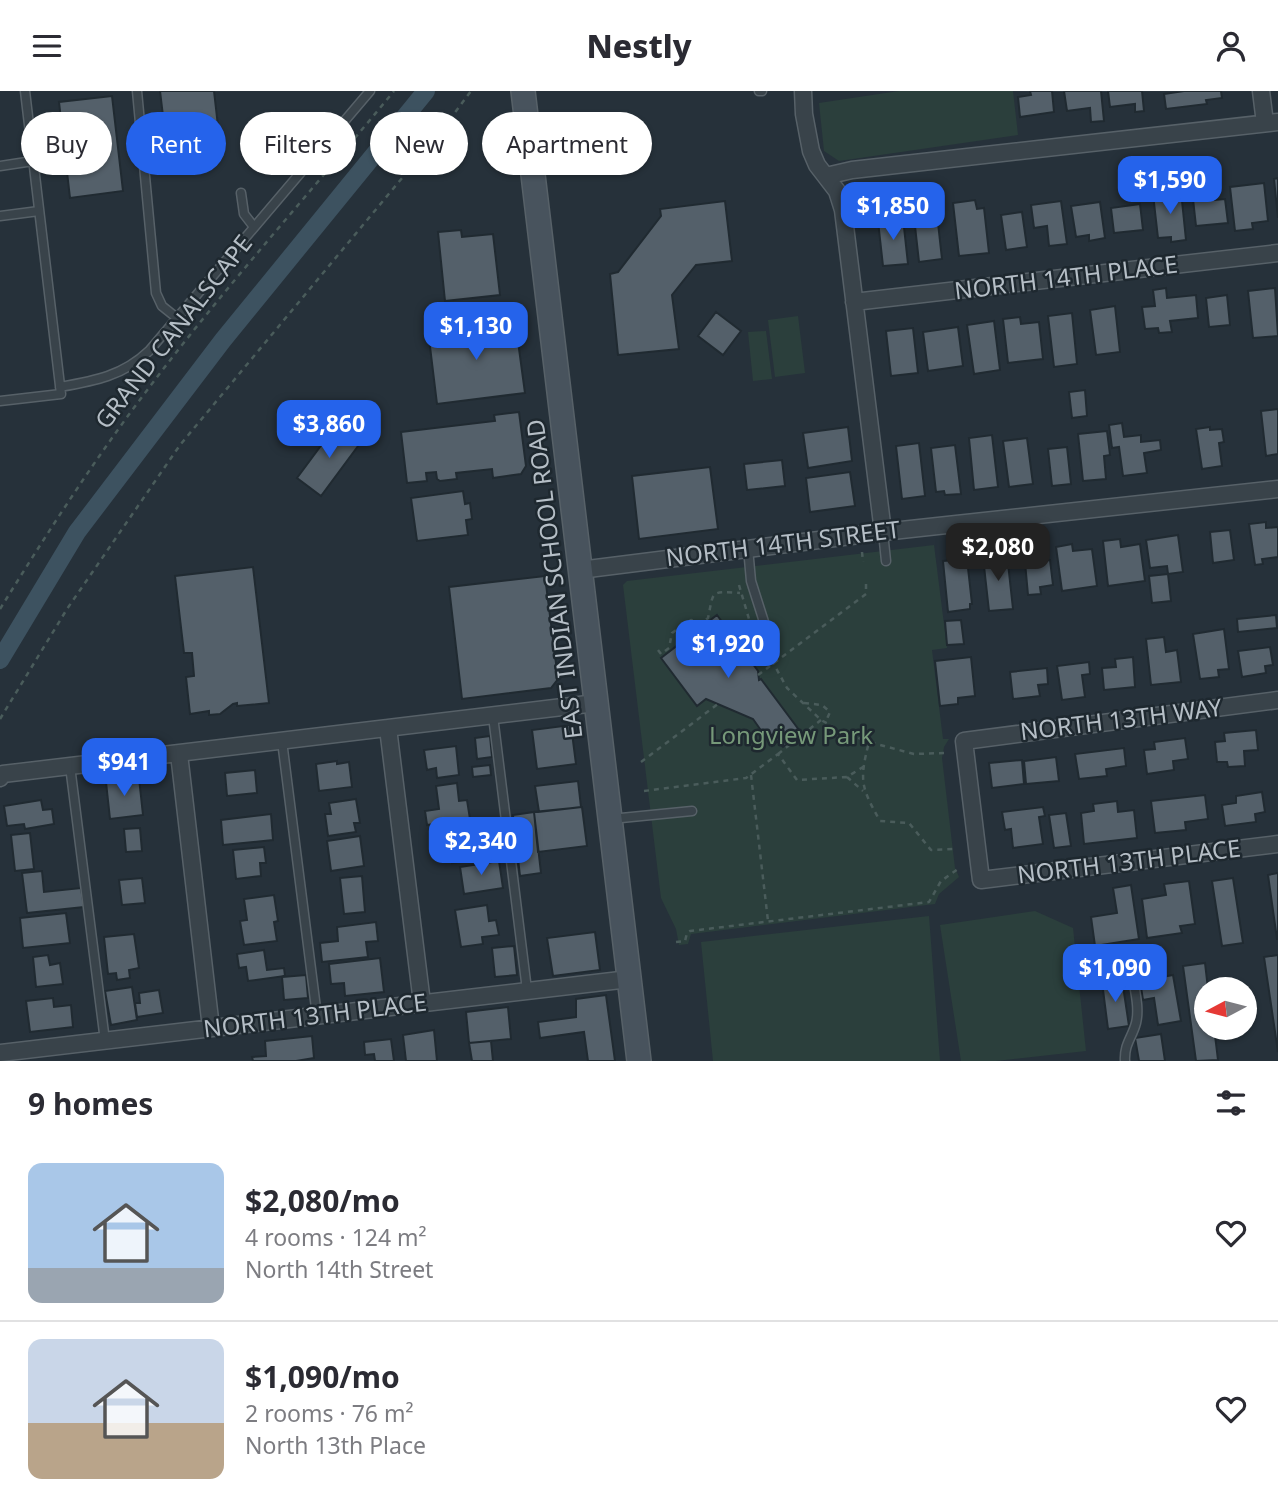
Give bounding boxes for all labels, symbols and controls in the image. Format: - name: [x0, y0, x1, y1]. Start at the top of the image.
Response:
- text: Nestly: [586, 24, 692, 67]
- icon: menu: [28, 27, 66, 65]
- icon: person: [1212, 27, 1250, 65]
- chip: Buy: [21, 112, 112, 175]
- chip: Rent: [126, 112, 226, 175]
- chip: Filters: [240, 112, 356, 175]
- chip: New: [370, 112, 468, 175]
- chip: Apartment: [482, 112, 652, 175]
- pin: $1,590: [1113, 157, 1227, 216]
- text: $1,590: [1134, 163, 1206, 195]
- pin: $1,850: [836, 183, 950, 242]
- text: $1,850: [857, 189, 929, 221]
- street label: GRAND CANALSCAPE: [87, 227, 259, 435]
- street label: NORTH 14TH PLACE: [952, 246, 1179, 307]
- pin: $1,130: [419, 303, 533, 362]
- text: $1,130: [440, 309, 512, 341]
- pin: $3,860: [272, 401, 386, 460]
- text: $3,860: [293, 407, 365, 439]
- street label: EAST INDIAN SCHOOL ROAD: [518, 417, 589, 741]
- street label: NORTH 14TH STREET: [664, 512, 902, 573]
- pin: $2,080: [941, 524, 1055, 583]
- text: $2,080: [962, 530, 1034, 562]
- pin: $1,920: [671, 621, 785, 680]
- text: $1,920: [692, 627, 764, 659]
- street label: NORTH 13TH WAY: [1018, 690, 1224, 747]
- park label: Longview Park: [709, 718, 873, 751]
- pin: $941: [83, 739, 165, 798]
- text: $941: [98, 745, 150, 777]
- pin: $2,340: [424, 817, 538, 877]
- text: $2,340: [445, 824, 517, 856]
- street label: NORTH 13TH PLACE: [1015, 830, 1242, 891]
- pin: $1,090: [1058, 944, 1172, 1004]
- text: $1,090: [1079, 951, 1151, 983]
- north arrow: [1194, 977, 1256, 1039]
- map controls: [1194, 977, 1257, 1040]
- street label: NORTH 13TH PLACE: [201, 984, 428, 1045]
- text: 9 homes: [28, 1083, 153, 1124]
- icon: filters: [1212, 1084, 1250, 1122]
- text: $2,080/mo: [245, 1180, 400, 1221]
- icon: home: [84, 1191, 168, 1275]
- icon: heart: [1212, 1214, 1250, 1252]
- text: 4 rooms · 124 m²: [245, 1221, 427, 1253]
- text: North 14th Street: [245, 1253, 433, 1285]
- text: $1,090/mo: [245, 1356, 400, 1397]
- icon: home: [84, 1367, 168, 1451]
- icon: heart: [1212, 1390, 1250, 1428]
- text: 2 rooms · 76 m²: [245, 1397, 414, 1429]
- text: North 13th Place: [245, 1429, 426, 1461]

